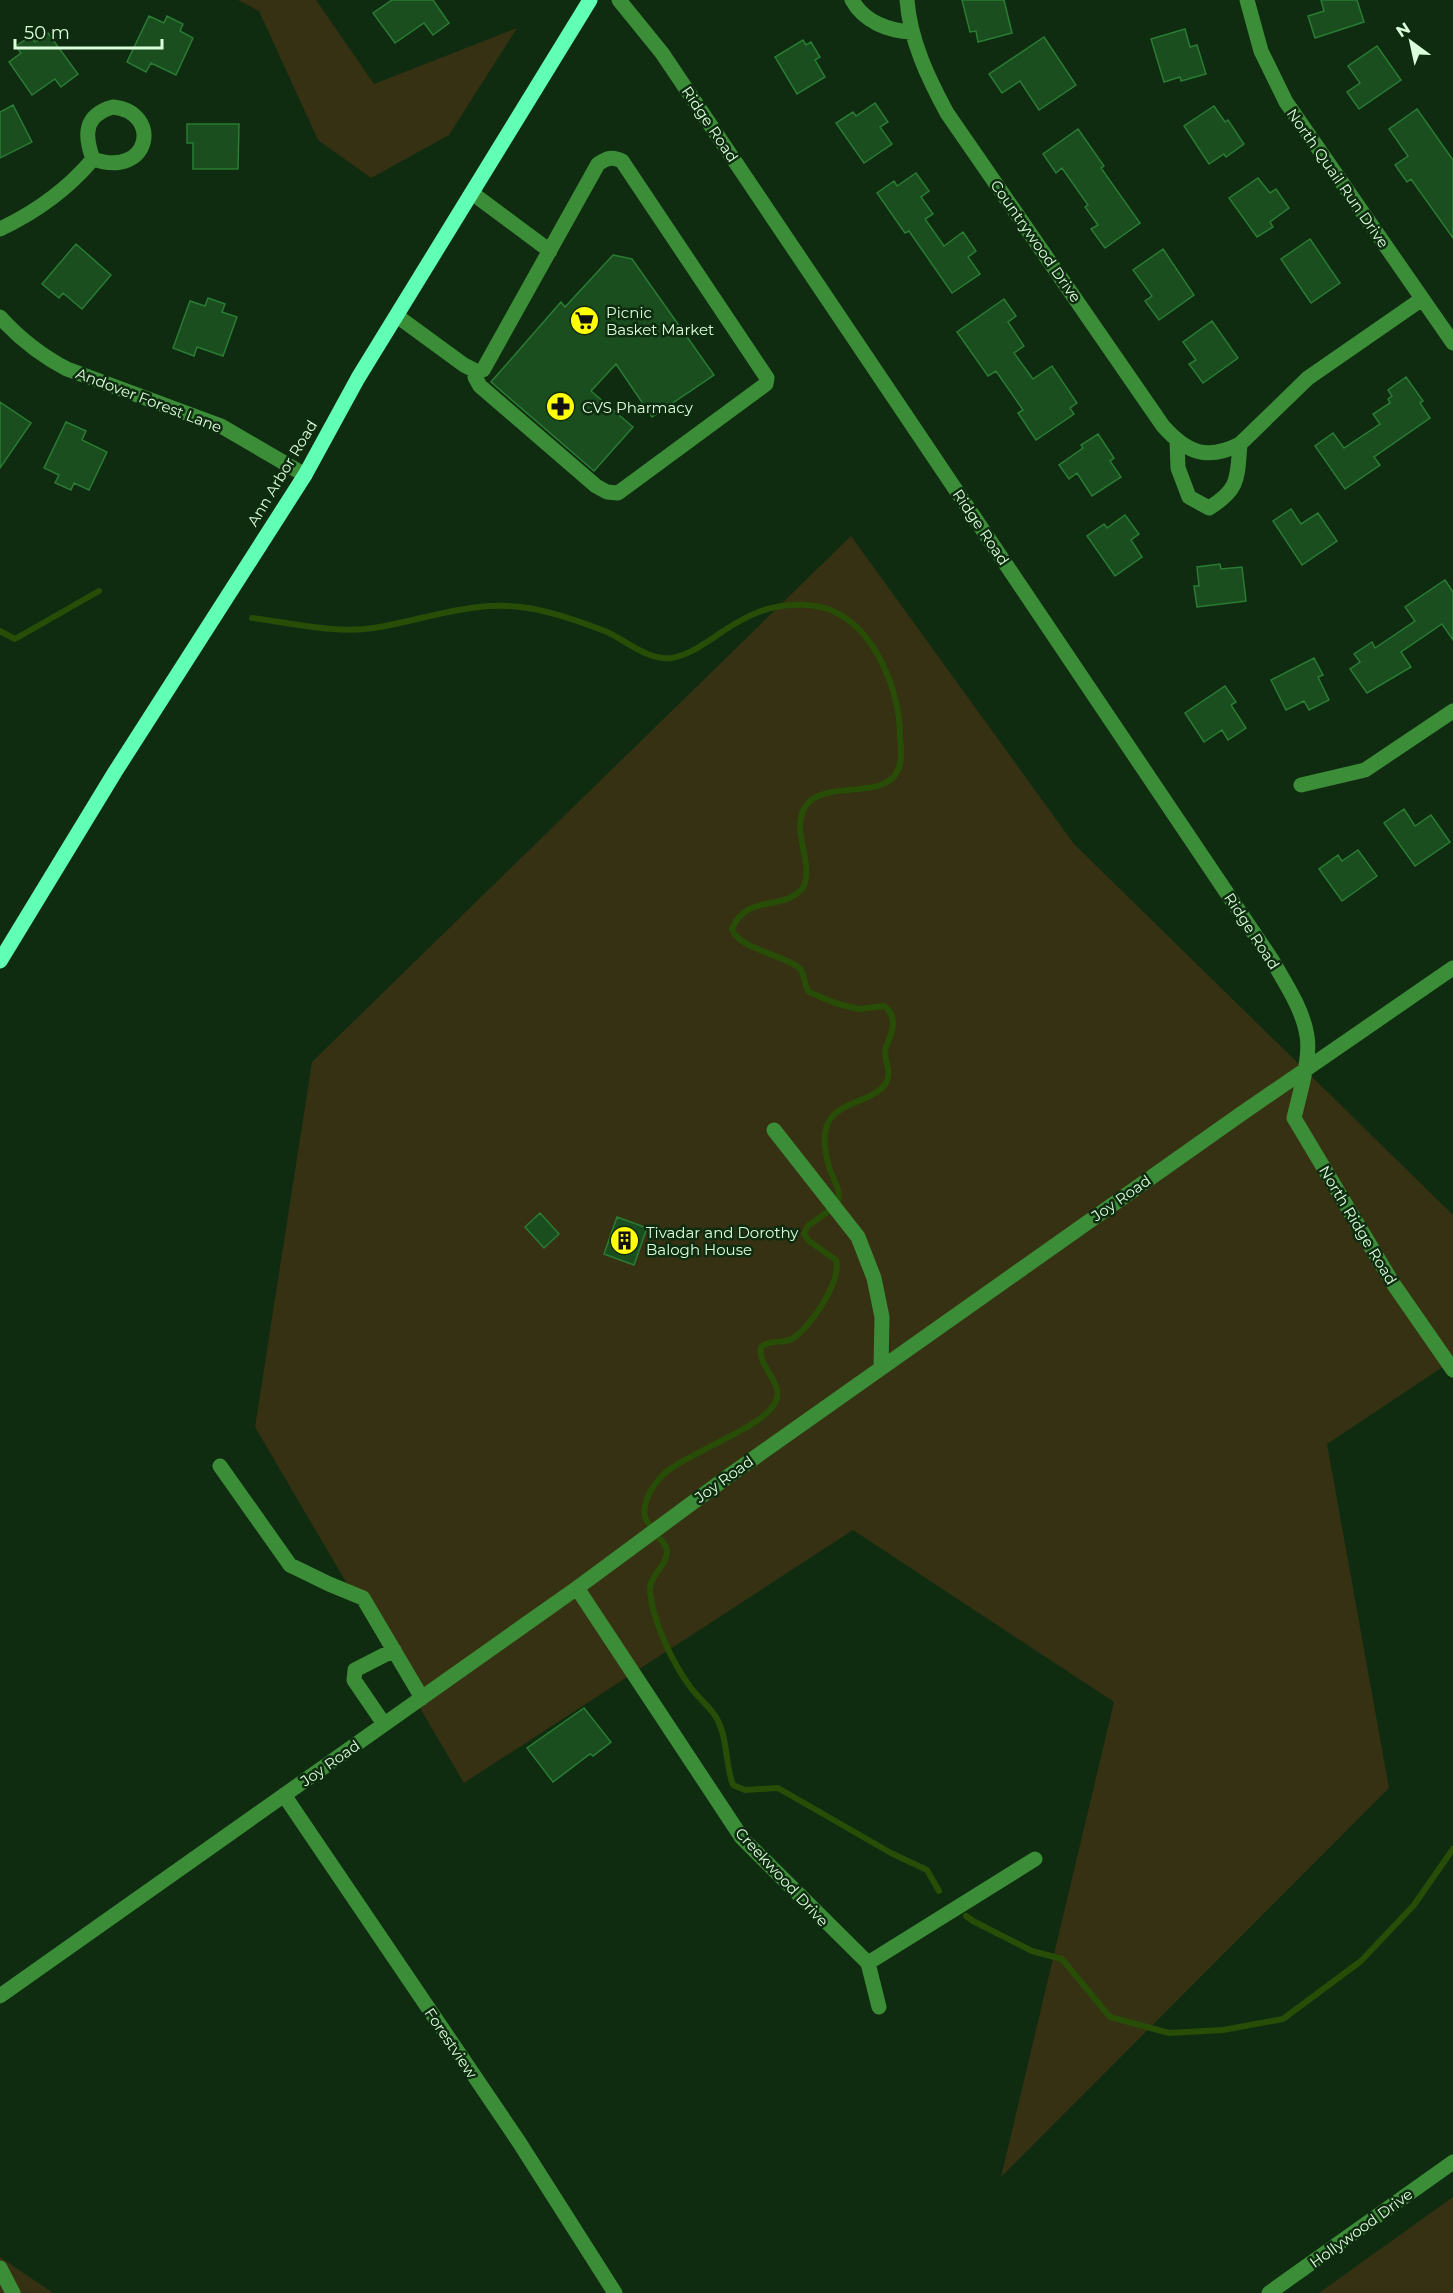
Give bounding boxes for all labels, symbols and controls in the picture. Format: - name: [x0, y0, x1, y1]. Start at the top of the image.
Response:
- scale bar: [15, 12, 162, 50]
- north arrow: [1381, 12, 1441, 72]
- text: N: [1393, 18, 1414, 41]
- text: 50 m: [24, 22, 70, 44]
- street label: Ridge Road: [678, 82, 742, 166]
- street label: North Quail Run Drive: [1283, 105, 1393, 251]
- street label: Countrywood Drive: [987, 176, 1085, 306]
- place label: Picnic Basket Market: [606, 303, 714, 339]
- supermarket icon: Picnic Basket Market: [569, 305, 601, 337]
- street label: Andover Forest Lane: [73, 363, 225, 437]
- pharmacy icon: CVS Pharmacy: [545, 391, 577, 423]
- place label: CVS Pharmacy: [582, 398, 694, 417]
- street label: Ann Arbor Road: [243, 417, 321, 529]
- street label: Ridge Road: [949, 485, 1013, 569]
- street label: Ridge Road: [1220, 889, 1284, 973]
- street label: North Ridge Road: [1315, 1162, 1401, 1288]
- street label: Joy Road: [1087, 1171, 1154, 1226]
- place label: Tivadar and Dorothy Balogh House: [646, 1223, 799, 1259]
- building icon: Tivadar and Dorothy Balogh House: [609, 1225, 641, 1257]
- street label: Joy Road: [690, 1451, 757, 1507]
- street label: Joy Road: [296, 1736, 363, 1791]
- street label: Creekwood Drive: [731, 1824, 833, 1930]
- street label: Forestview: [420, 2004, 482, 2083]
- street label: Hollywood Drive: [1306, 2184, 1416, 2272]

